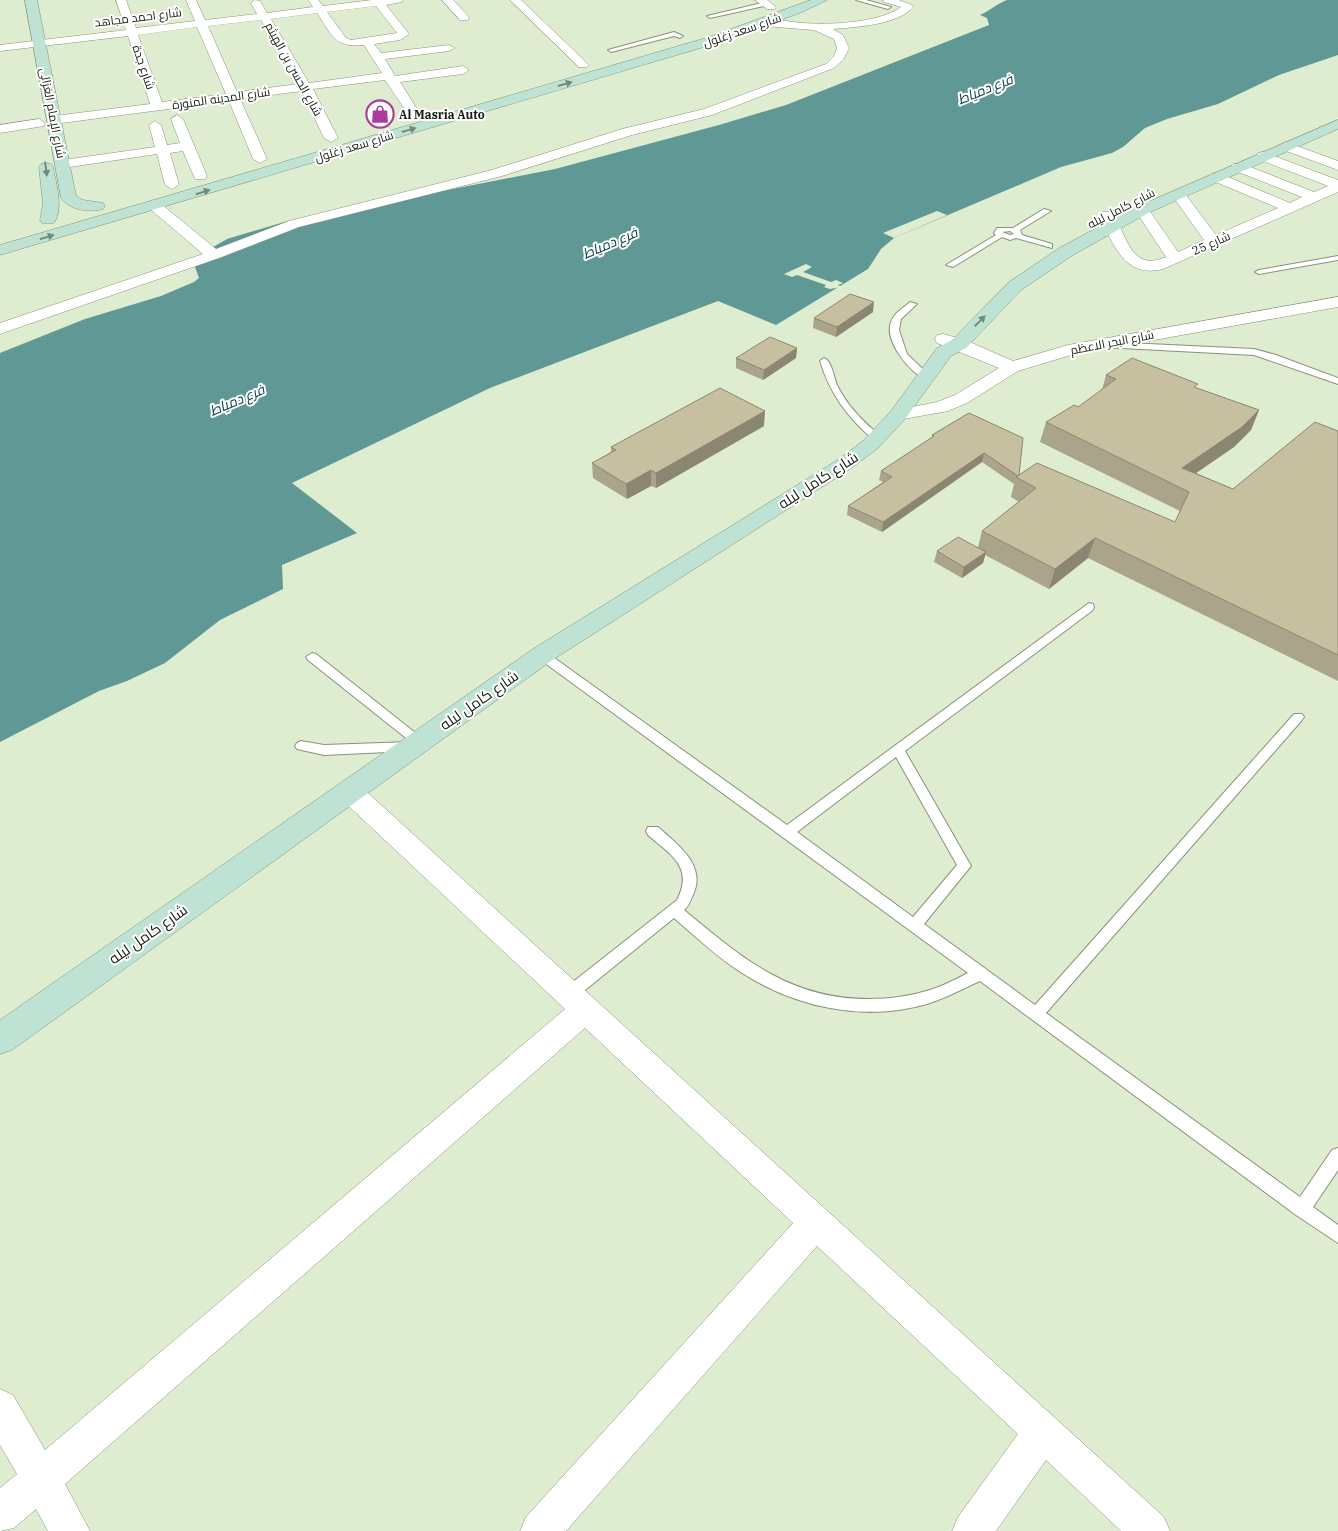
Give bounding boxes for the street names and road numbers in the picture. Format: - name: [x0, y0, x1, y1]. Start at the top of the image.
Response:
- street label: شارع احمد مجاهد: [94, 4, 183, 31]
- street label: شارع سعد زغلول: [701, 10, 783, 51]
- street label: شارع الحسن بن الهيثم: [261, 20, 326, 119]
- street label: شارع جدة: [128, 43, 159, 92]
- street label: شارع الإمام الغزالى: [36, 67, 69, 160]
- street label: شارع المدينه المنورة: [171, 84, 271, 113]
- street label: شارع سعد زغلول: [313, 127, 396, 166]
- street label: شارع كامل ليله: [1085, 185, 1158, 232]
- street label: شارع 25: [1189, 228, 1233, 259]
- street label: شارع البحر الاعظم: [1069, 327, 1155, 358]
- street label: شارع كامل ليله: [774, 447, 863, 515]
- street label: شارع كامل ليله: [436, 666, 523, 736]
- street label: شارع كامل ليله: [105, 900, 192, 970]

